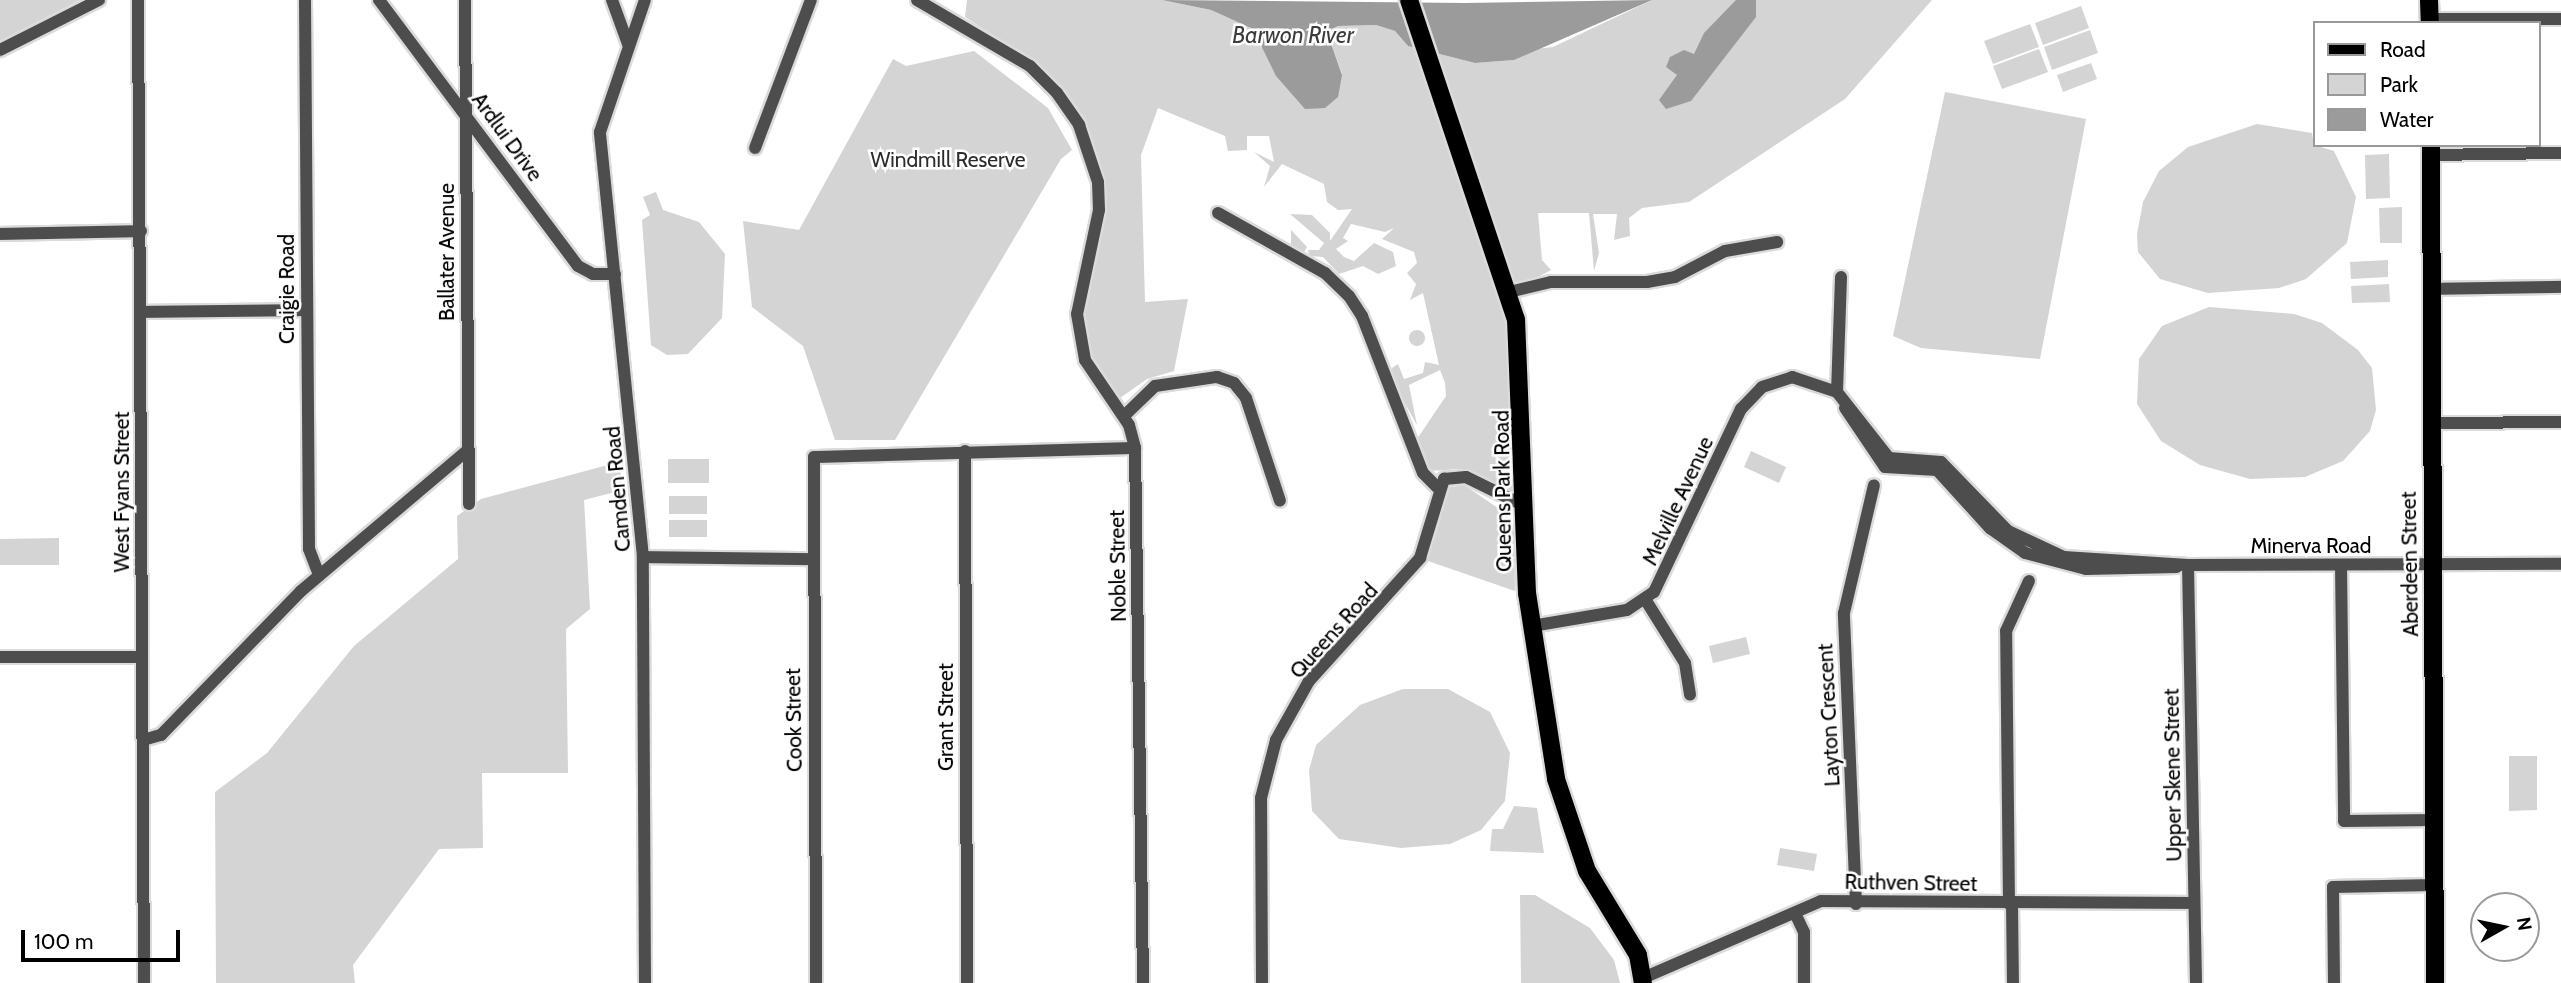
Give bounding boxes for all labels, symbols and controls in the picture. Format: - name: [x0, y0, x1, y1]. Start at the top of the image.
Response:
- water label: Barwon River: [1232, 21, 1354, 49]
- legend: [2312, 21, 2540, 147]
- text: Road: [2380, 37, 2426, 62]
- text: Park: [2380, 72, 2418, 97]
- street label: Ardlui Drive: [466, 88, 548, 186]
- text: Water: [2380, 107, 2433, 132]
- park label: Windmill Reserve: [870, 147, 1026, 173]
- street label: Ballater Avenue: [434, 183, 460, 321]
- street label: Craigie Road: [274, 234, 300, 344]
- street label: Queens Park Road: [1489, 410, 1517, 572]
- street label: West Fyans Street: [109, 412, 135, 572]
- street label: Camden Road: [600, 425, 636, 553]
- street label: Melville Avenue: [1637, 433, 1719, 569]
- street label: Aberdeen Street: [2396, 491, 2424, 637]
- street label: Noble Street: [1104, 510, 1132, 622]
- street label: Minerva Road: [2251, 533, 2371, 559]
- street label: Queens Road: [1285, 578, 1383, 684]
- street label: Layton Crescent: [1813, 643, 1845, 787]
- street label: Grant Street: [933, 663, 959, 771]
- street label: Cook Street: [780, 668, 808, 772]
- street label: Upper Skene Street: [2159, 688, 2187, 862]
- street label: Ruthven Street: [1844, 869, 1978, 897]
- north arrow: [2470, 892, 2540, 962]
- scale bar: [24, 916, 184, 960]
- text: N: [2512, 916, 2537, 932]
- text: 100 m: [34, 929, 93, 954]

